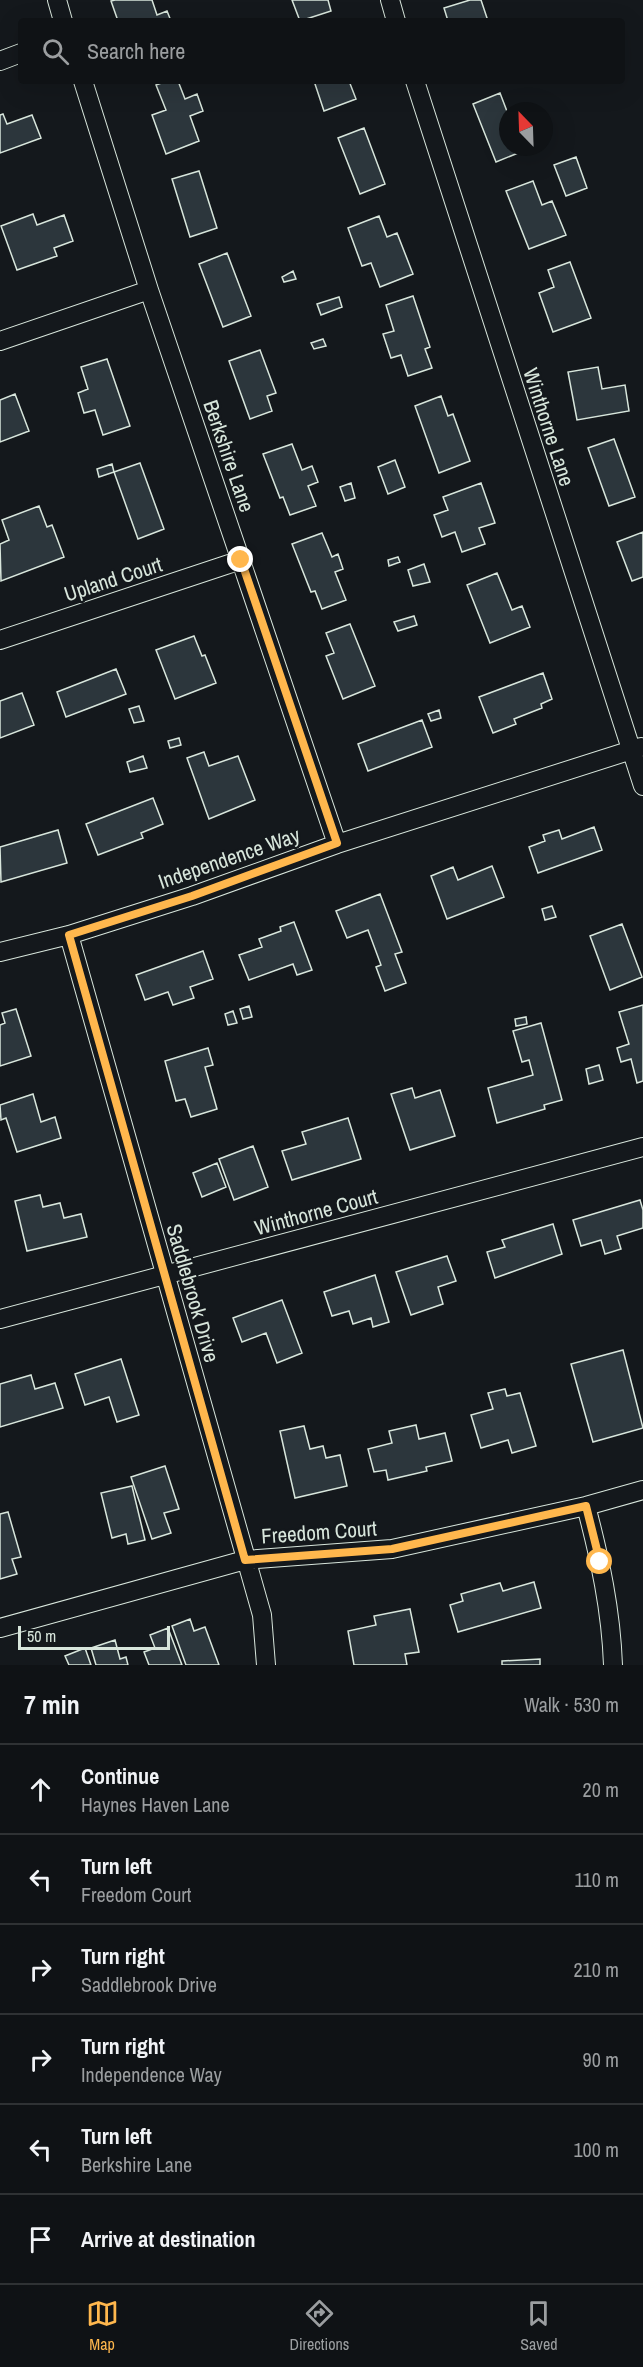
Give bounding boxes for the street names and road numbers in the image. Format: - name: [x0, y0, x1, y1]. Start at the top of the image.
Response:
- street label: Winthorne Lane: [516, 364, 582, 490]
- street label: Berkshire Lane: [196, 396, 262, 516]
- street label: Upland Court: [60, 549, 166, 608]
- street label: Independence Way: [154, 820, 304, 896]
- street label: Winthorne Court: [251, 1182, 381, 1242]
- street label: Saddlebrook Drive: [159, 1220, 227, 1366]
- street label: Freedom Court: [260, 1513, 378, 1551]

